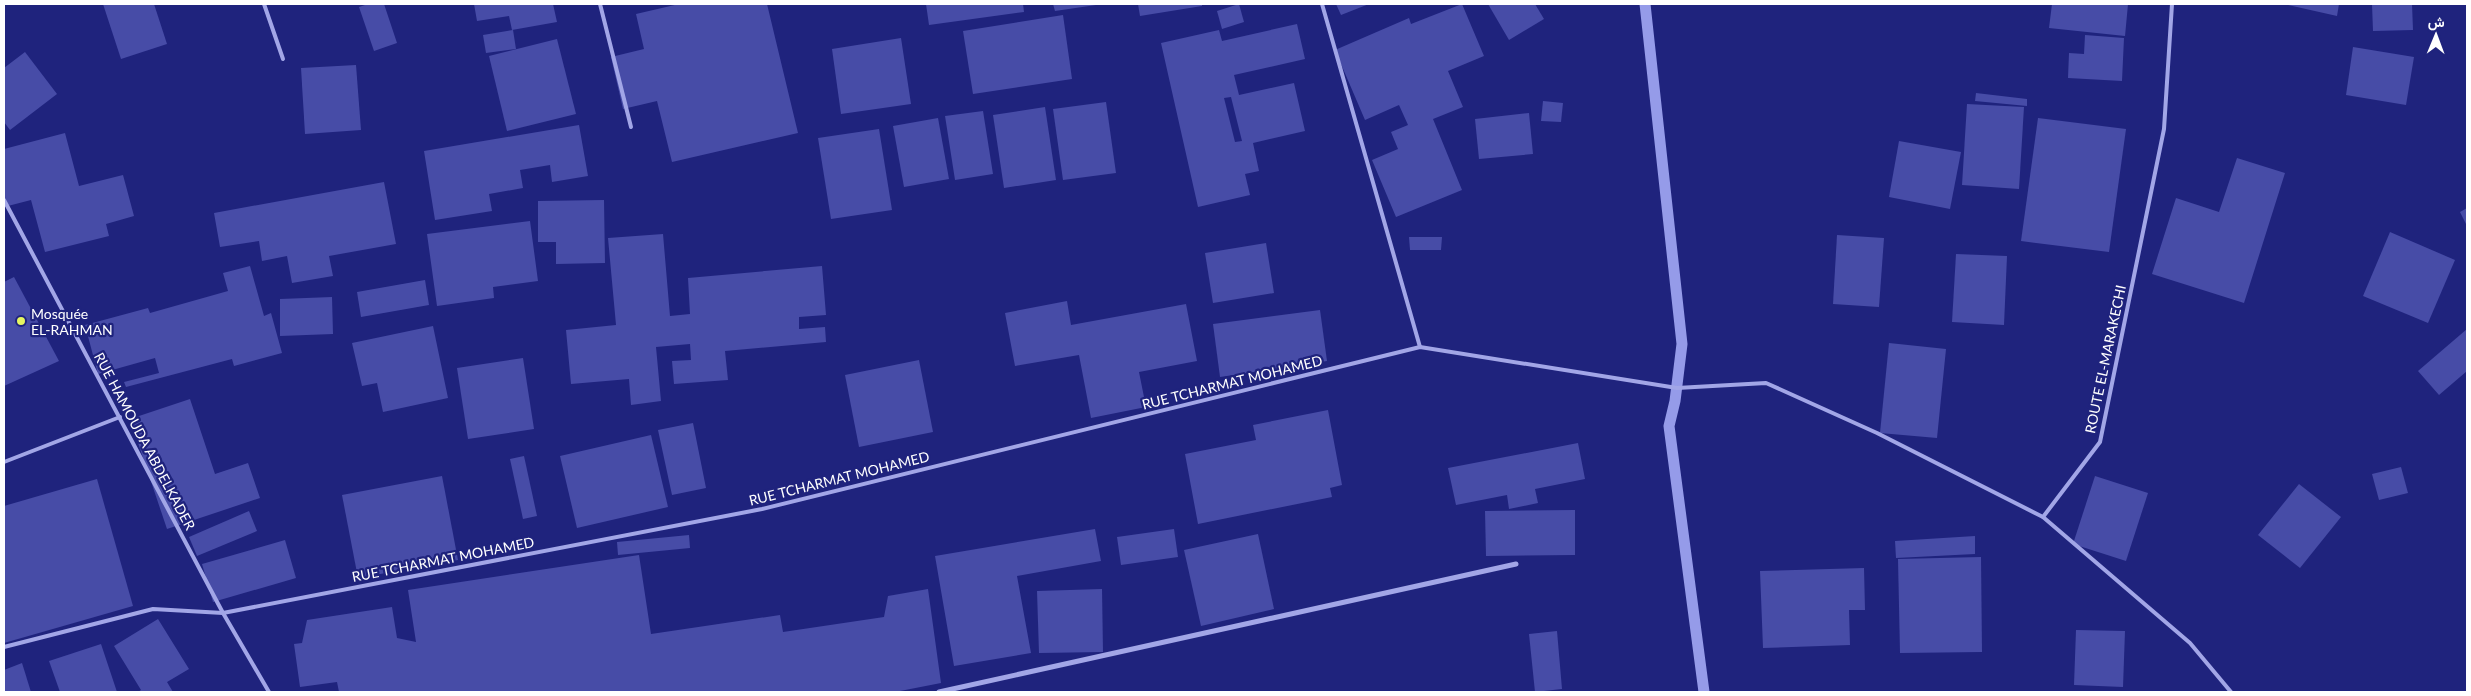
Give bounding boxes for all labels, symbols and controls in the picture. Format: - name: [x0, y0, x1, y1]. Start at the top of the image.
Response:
- north arrow: [2411, 10, 2461, 60]
- text: ش: [2428, 13, 2445, 31]
- street label: ROUTE EL-MARAKECHI: [2081, 283, 2129, 435]
- place label: Mosquée EL-RAHMAN: [31, 305, 113, 338]
- marker: Mosquée EL-RAHMAN: [15, 315, 27, 327]
- street label: RUE HAMOUDA ABDELKADER: [91, 349, 199, 533]
- street label: RUE TCHARMAT MOHAMED: [1140, 351, 1324, 413]
- street label: RUE TCHARMAT MOHAMED: [747, 447, 931, 509]
- street label: RUE TCHARMAT MOHAMED: [350, 533, 536, 585]

